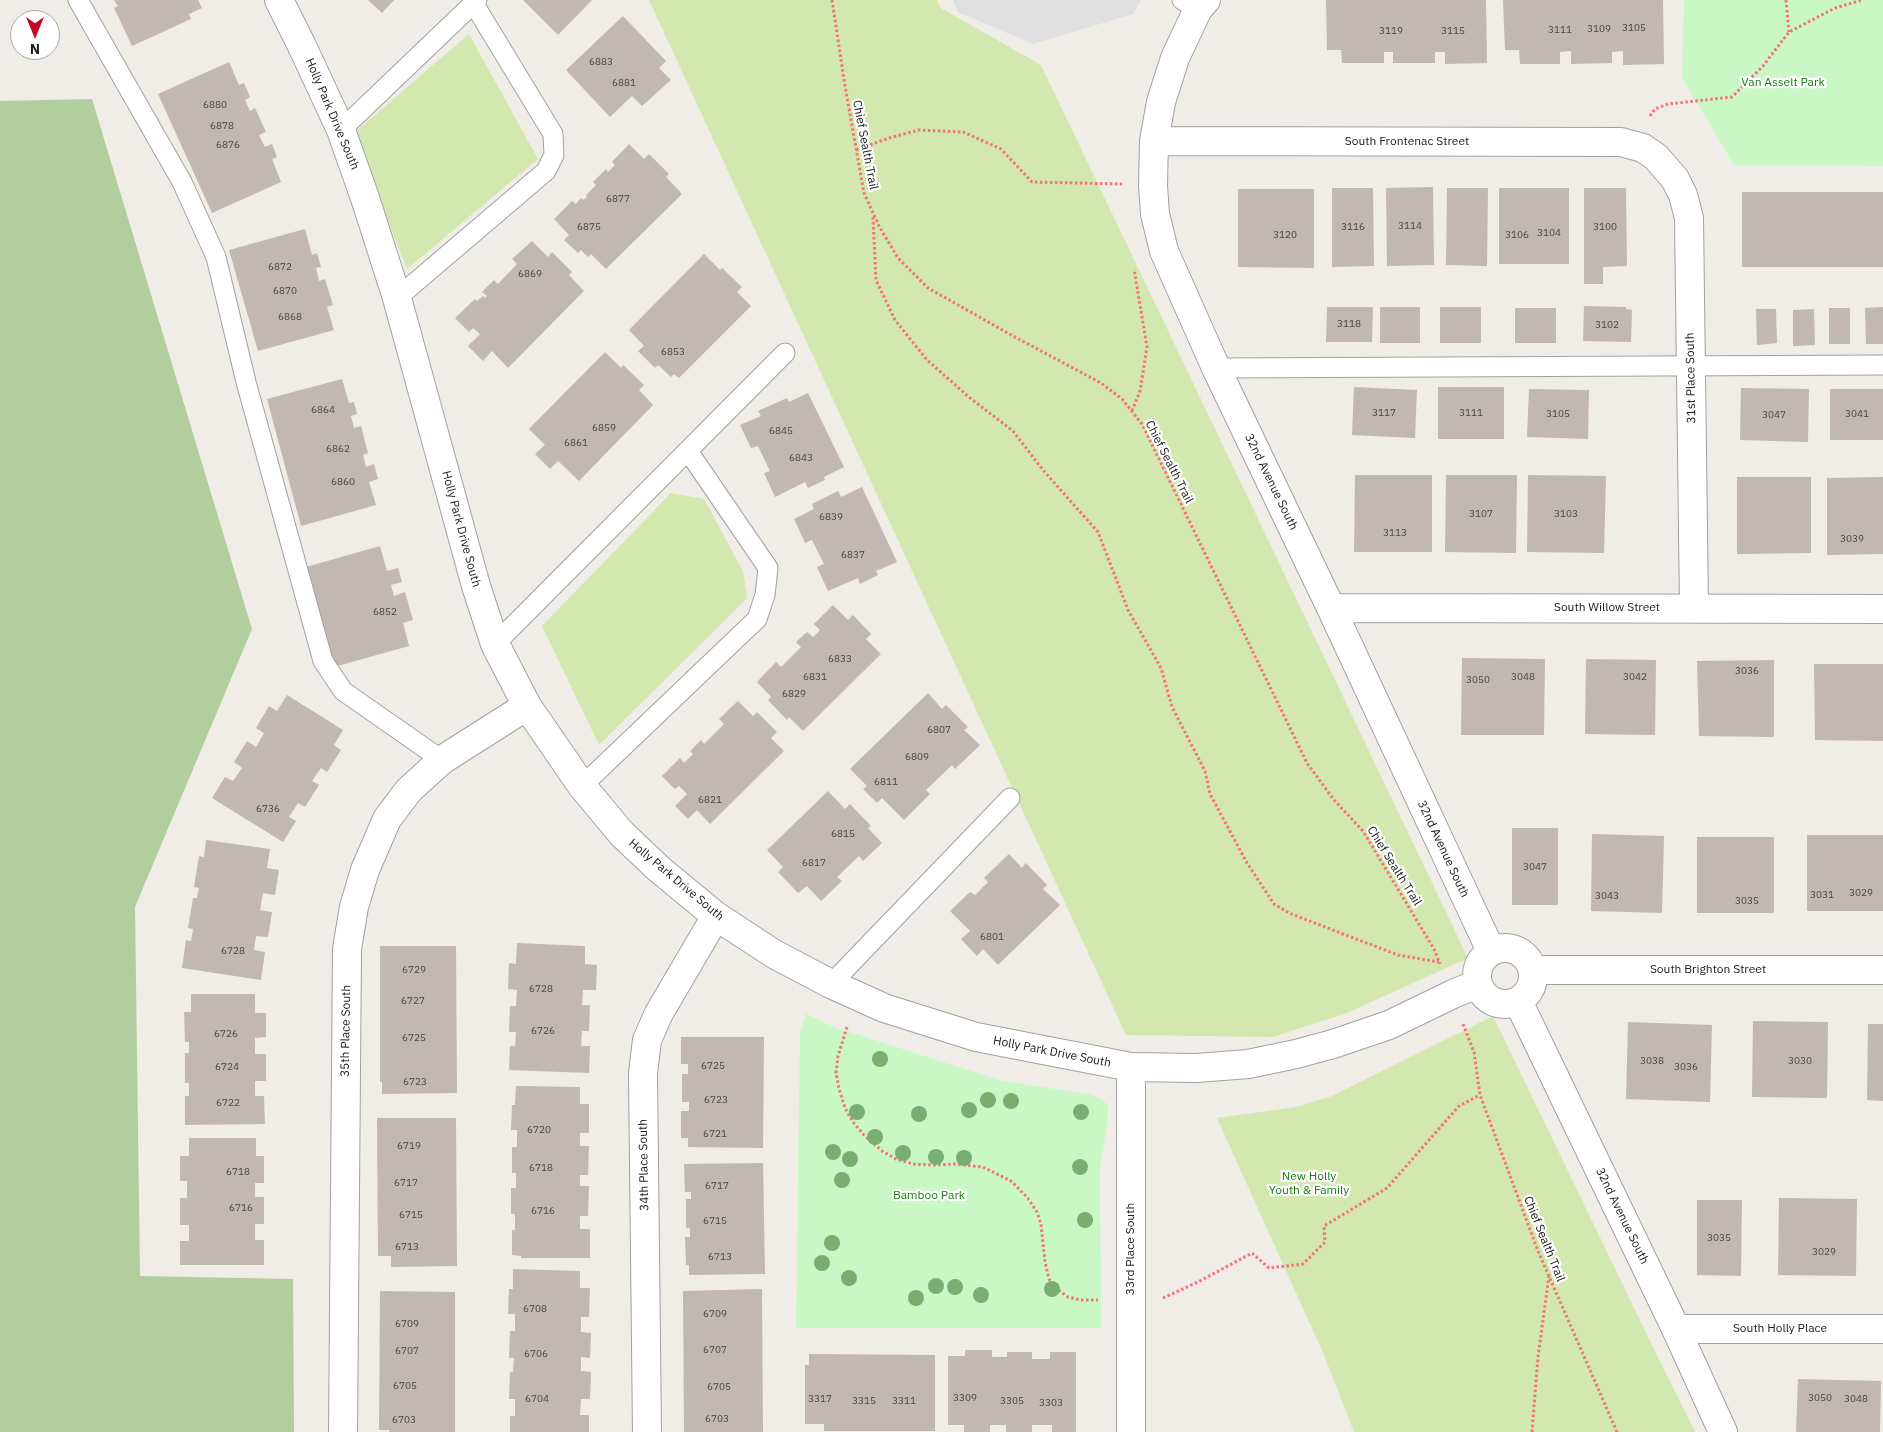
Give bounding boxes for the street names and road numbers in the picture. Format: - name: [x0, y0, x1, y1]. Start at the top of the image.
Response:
- street label: Holly Park Drive South: [302, 56, 362, 172]
- street label: Chief Sealth Trail: [849, 99, 881, 191]
- street label: South Frontenac Street: [1345, 135, 1469, 149]
- street label: 31st Place South: [1683, 332, 1699, 424]
- street label: Chief Sealth Trail: [1142, 418, 1196, 506]
- street label: 32nd Avenue South: [1241, 431, 1301, 533]
- street label: Holly Park Drive South: [439, 469, 483, 589]
- street label: South Willow Street: [1554, 601, 1660, 615]
- street label: 32nd Avenue South: [1414, 798, 1472, 900]
- street label: Chief Sealth Trail: [1364, 824, 1424, 908]
- street label: Holly Park Drive South: [626, 836, 726, 924]
- street label: South Brighton Street: [1650, 963, 1766, 977]
- street label: 35th Place South: [338, 985, 354, 1077]
- street label: Holly Park Drive South: [992, 1034, 1112, 1070]
- street label: 34th Place South: [636, 1119, 652, 1211]
- street label: 32nd Avenue South: [1592, 1165, 1652, 1267]
- street label: Chief Sealth Trail: [1520, 1194, 1568, 1284]
- street label: 33rd Place South: [1124, 1203, 1138, 1295]
- street label: South Holly Place: [1733, 1322, 1827, 1336]

